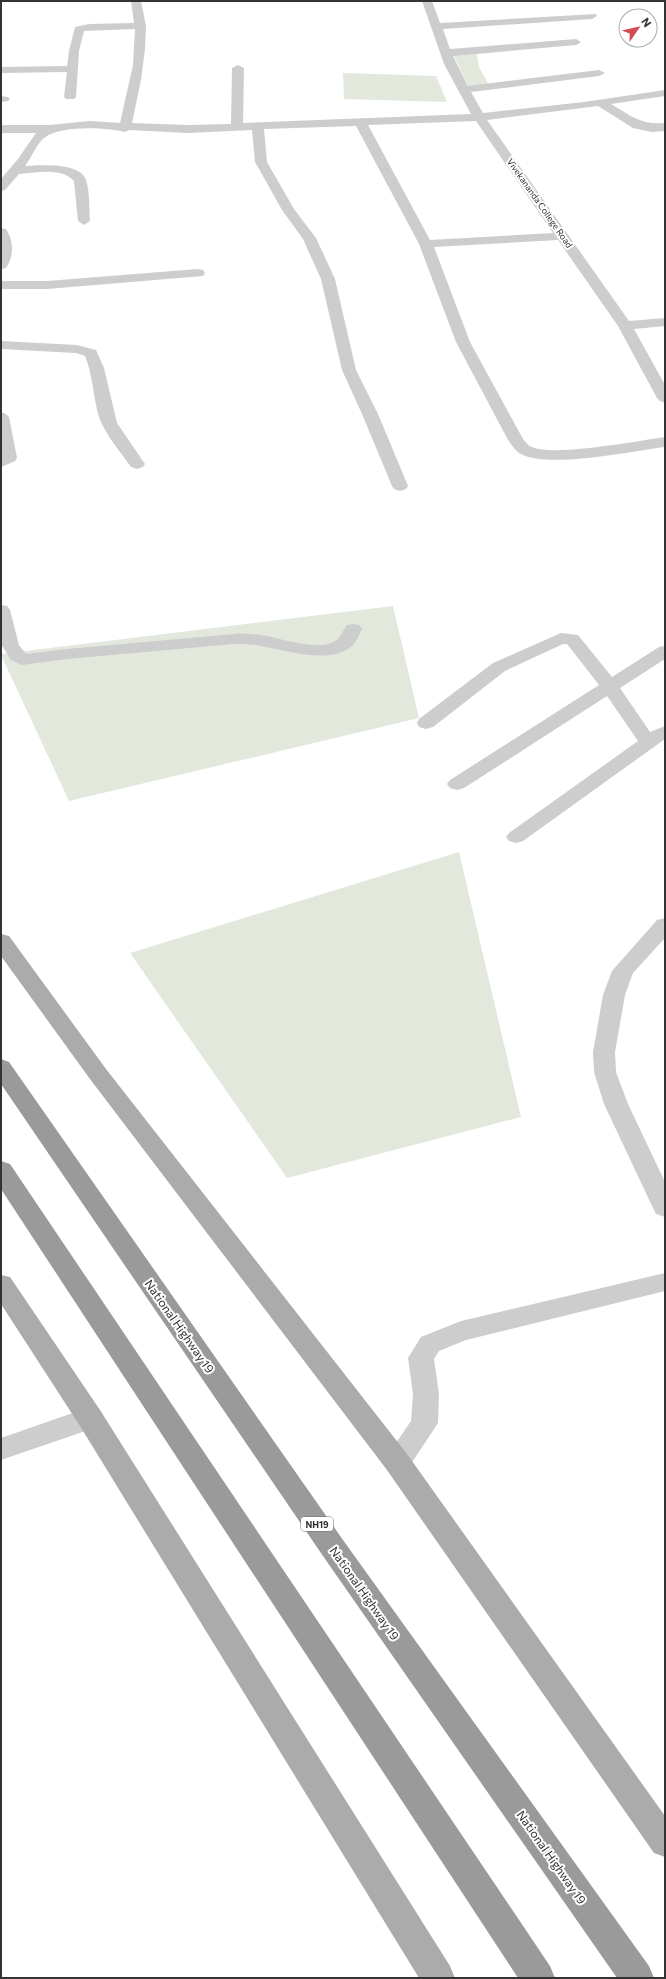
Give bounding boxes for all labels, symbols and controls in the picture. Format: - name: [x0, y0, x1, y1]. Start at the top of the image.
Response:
- north arrow: [618, 8, 658, 48]
- text: N: [639, 15, 654, 29]
- street label: Vivekananda College Road: [505, 156, 575, 250]
- street label: National Highway 19: [142, 1277, 218, 1375]
- road number: NH19: [301, 1517, 333, 1531]
- street label: National Highway 19: [327, 1544, 403, 1642]
- street label: National Highway 19: [514, 1808, 590, 1906]

